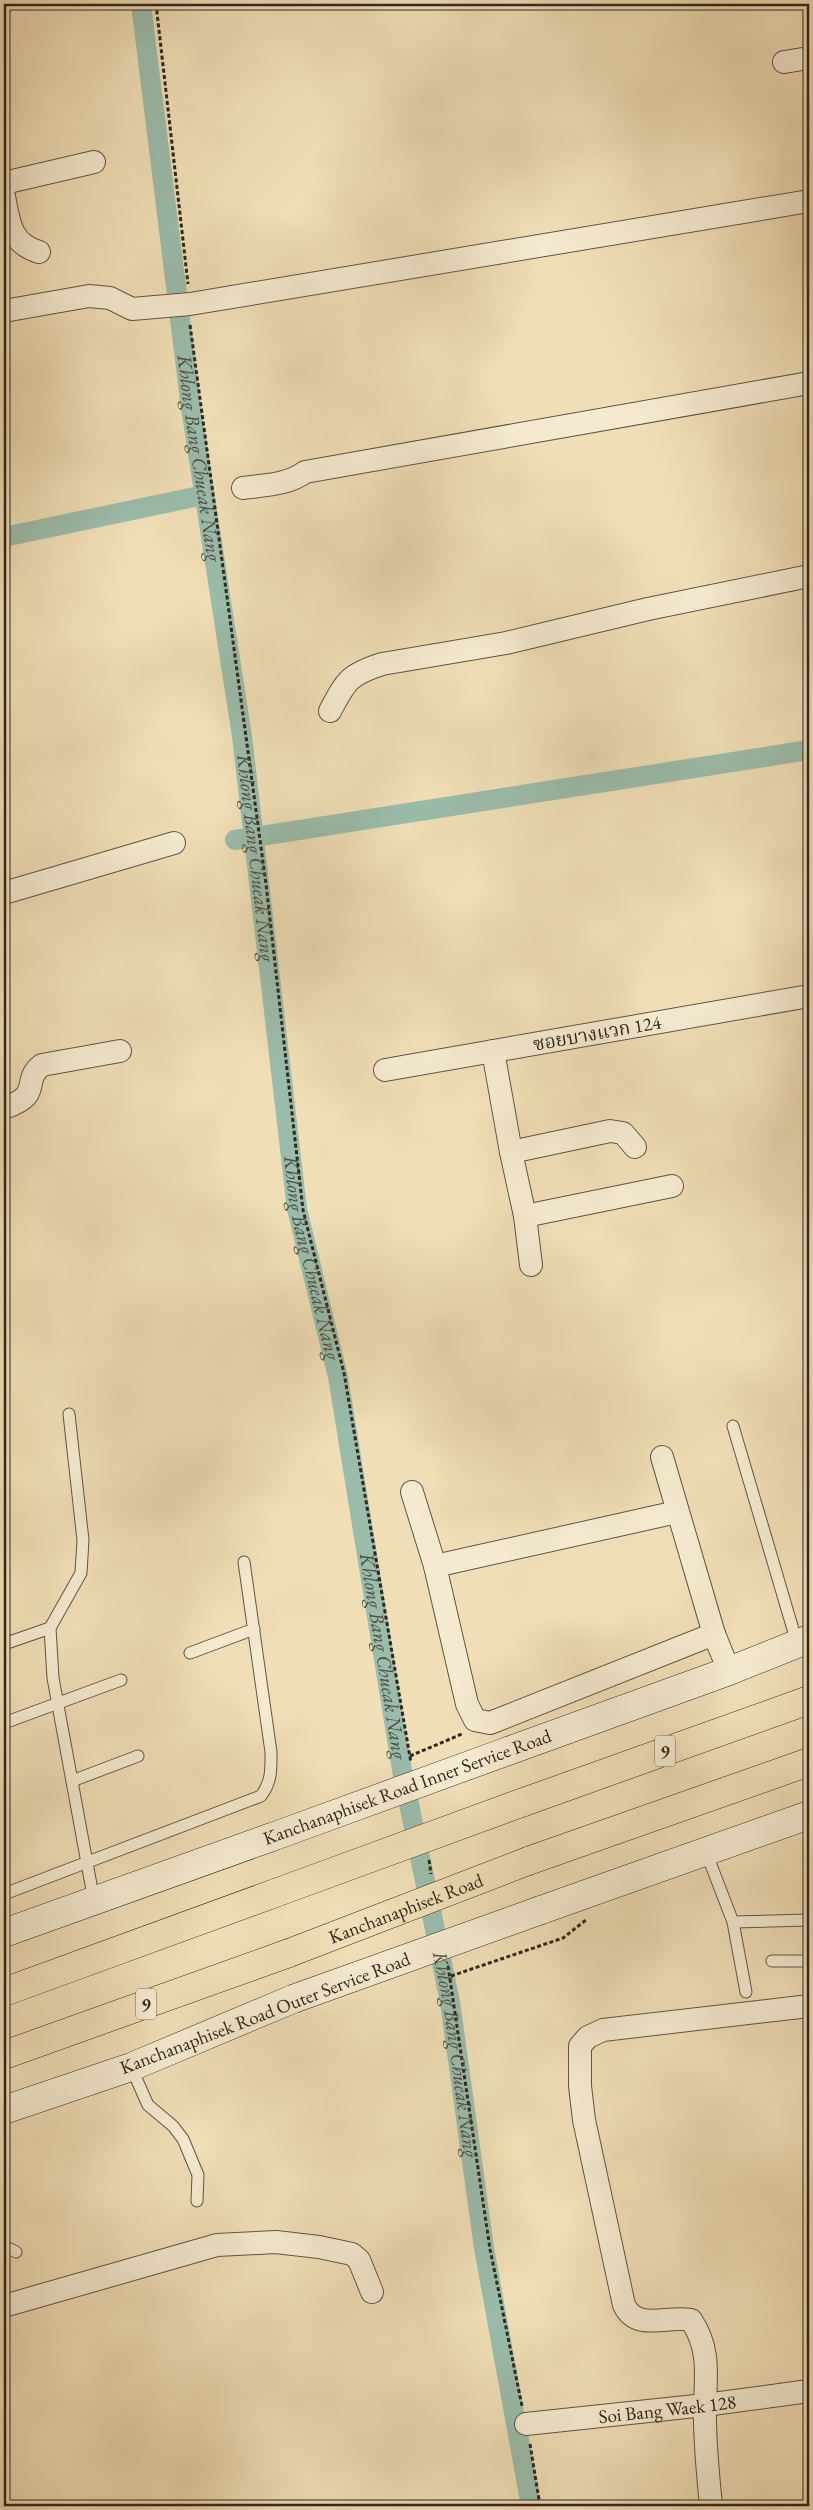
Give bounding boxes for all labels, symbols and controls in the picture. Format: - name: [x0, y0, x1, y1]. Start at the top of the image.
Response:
- water label: Khlong Bang Chueak Nang: [171, 352, 228, 564]
- water label: Khlong Bang Chueak Nang: [231, 752, 281, 964]
- street label: ซอยบางแวก 124: [531, 1009, 664, 1057]
- water label: Khlong Bang Chueak Nang: [278, 1153, 347, 1363]
- water label: Khlong Bang Chueak Nang: [354, 1550, 413, 1762]
- street label: Kanchanaphisek Road Inner Service Road: [259, 1723, 555, 1851]
- road number: 9: [655, 1735, 675, 1766]
- street label: Kanchanaphisek Road: [325, 1867, 487, 1949]
- street label: Kanchanaphisek Road Outer Service Road: [116, 1946, 414, 2080]
- water label: Khlong Bang Chueak Nang: [427, 1948, 484, 2160]
- road number: 9: [136, 1988, 156, 2020]
- street label: Soi Bang Waek 128: [597, 2388, 738, 2429]

